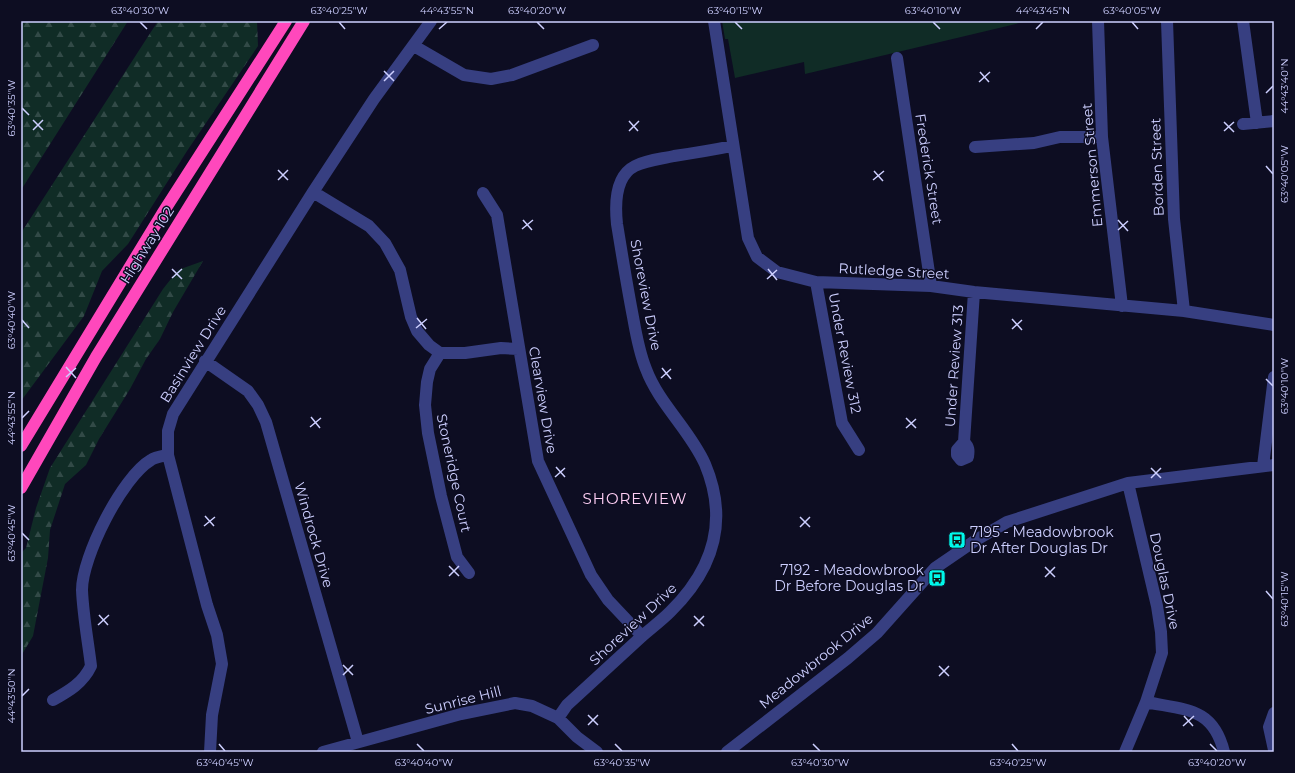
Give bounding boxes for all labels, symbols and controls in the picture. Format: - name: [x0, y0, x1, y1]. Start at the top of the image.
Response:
- text: 63°40'30"W: [111, 4, 169, 17]
- text: 63°40'25"W: [310, 4, 368, 17]
- text: 44°43'55"N: [420, 4, 474, 17]
- text: 63°40'20"W: [508, 4, 566, 17]
- text: 63°40'15"W: [707, 4, 763, 17]
- text: 63°40'10"W: [905, 4, 961, 17]
- text: 44°43'45"N: [1016, 4, 1070, 17]
- text: 63°40'05"W: [1103, 4, 1161, 17]
- text: 44°43'40"N: [1278, 58, 1291, 114]
- text: 63°40'35"W: [5, 80, 18, 136]
- street label: Emmerson Street: [1078, 102, 1106, 228]
- street label: Frederick Street: [911, 112, 947, 226]
- street label: Borden Street: [1146, 117, 1168, 216]
- text: 63°40'05"W: [1278, 145, 1291, 203]
- street label: Highway 102: [116, 203, 178, 287]
- street label: Shoreview Drive: [626, 238, 666, 352]
- street label: Rutledge Street: [838, 259, 950, 283]
- text: 63°40'40"W: [5, 291, 18, 349]
- street label: Under Review 312: [824, 291, 866, 415]
- street label: Basinview Drive: [156, 302, 230, 406]
- street label: Under Review 313: [941, 304, 967, 428]
- street label: Clearview Drive: [525, 345, 561, 455]
- text: 63°40'10"W: [1278, 358, 1291, 414]
- text: 44°43'55"N: [5, 391, 18, 445]
- street label: Stoneridge Court: [433, 412, 475, 534]
- street label: Windrock Drive: [290, 480, 338, 590]
- district label: SHOREVIEW: [582, 489, 688, 508]
- text: 63°40'45"W: [5, 504, 18, 562]
- place label: 7195 - Meadowbrook Dr After Douglas Dr: [970, 523, 1114, 557]
- bus stop icon: 7195 - Meadowbrook Dr After Douglas Dr: [947, 530, 967, 550]
- street label: Douglas Drive: [1146, 531, 1184, 631]
- place label: 7192 - Meadowbrook Dr Before Douglas Dr: [774, 561, 925, 595]
- bus stop icon: 7192 - Meadowbrook Dr Before Douglas Dr: [927, 568, 947, 588]
- text: 63°40'15"W: [1278, 571, 1291, 627]
- street label: Shoreview Drive: [586, 579, 680, 669]
- street label: Meadowbrook Drive: [755, 610, 877, 712]
- text: 44°43'50"N: [5, 668, 18, 724]
- street label: Sunrise Hill: [423, 682, 503, 718]
- text: 63°40'45"W: [196, 756, 254, 769]
- text: 63°40'40"W: [395, 756, 453, 769]
- text: 63°40'35"W: [594, 756, 650, 769]
- text: 63°40'30"W: [791, 756, 849, 769]
- text: 63°40'25"W: [989, 756, 1047, 769]
- text: 63°40'20"W: [1188, 756, 1246, 769]

